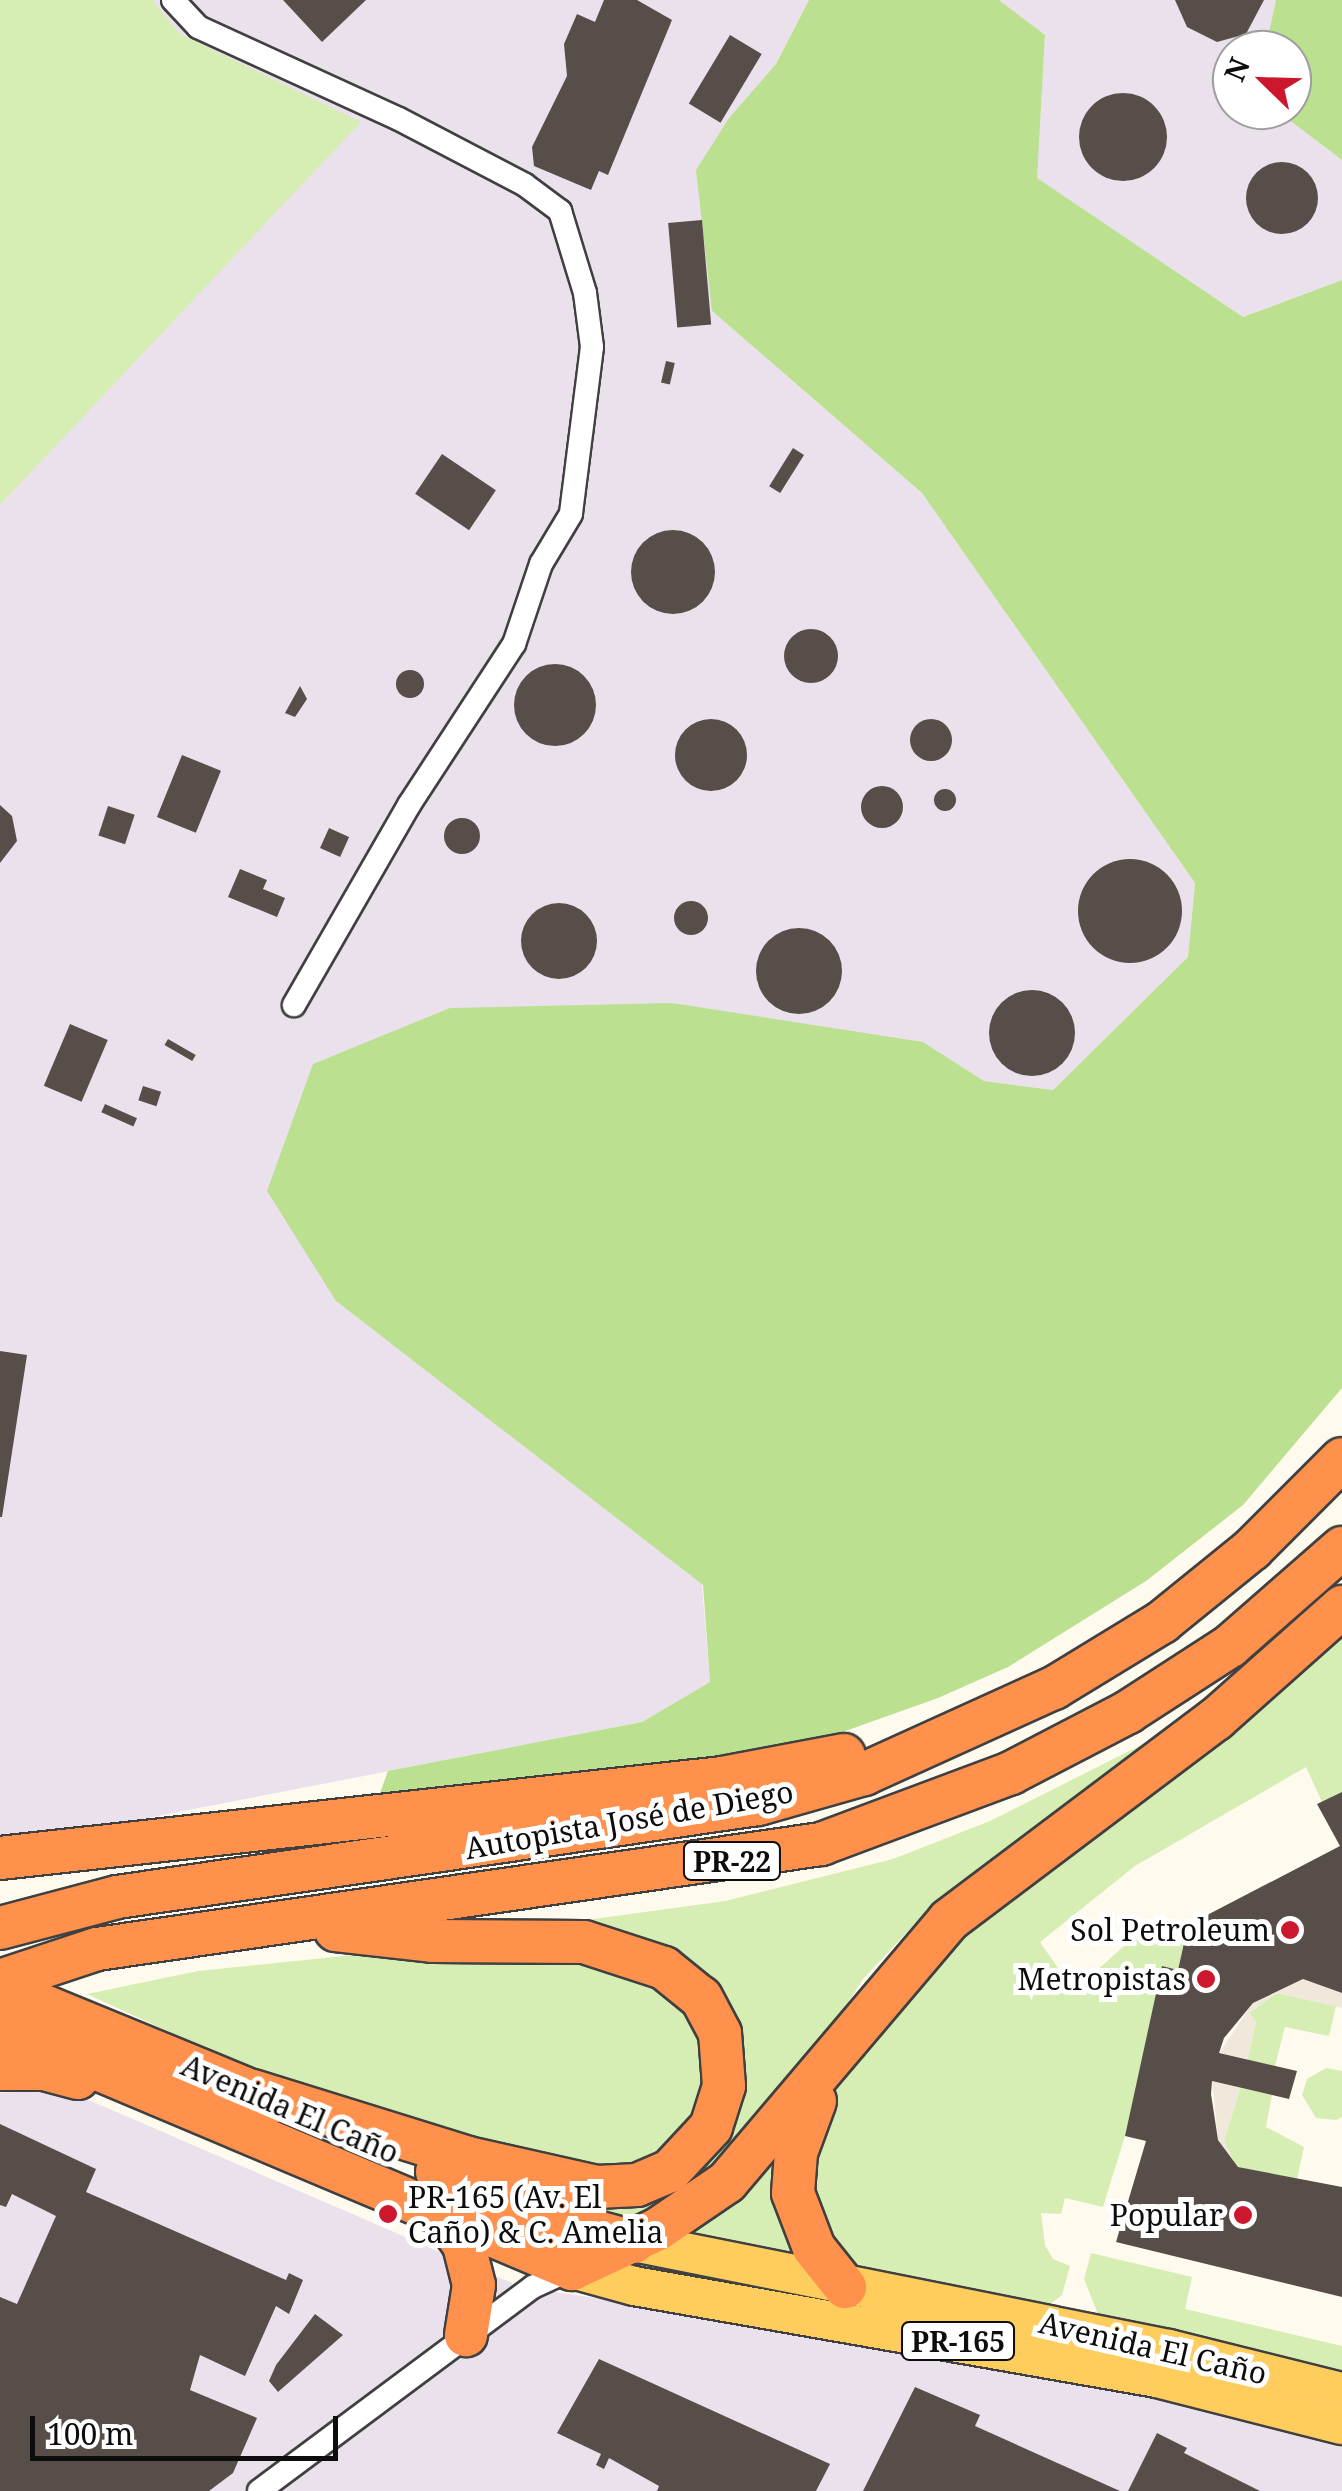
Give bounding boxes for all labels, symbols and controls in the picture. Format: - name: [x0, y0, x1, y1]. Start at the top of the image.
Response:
- north arrow: [1212, 30, 1312, 130]
- text: N: [1214, 51, 1258, 87]
- street label: Autopista José de Diego: [462, 1773, 796, 1867]
- road number: PR-22: [682, 1838, 782, 1884]
- place label: Sol Petroleum: [1070, 1912, 1270, 1948]
- marker: Sol Petroleum: [1279, 1919, 1301, 1941]
- place label: Metropistas: [1017, 1961, 1186, 1997]
- marker: Metropistas: [1195, 1968, 1217, 1990]
- street label: Avenida El Caño: [176, 2047, 404, 2171]
- place label: PR-165 (Av. El Caño) & C. Amelia: [408, 2179, 663, 2250]
- place label: Popular: [1110, 2197, 1223, 2233]
- marker: PR-165 (Av. El Caño) & C. Amelia: [377, 2203, 399, 2225]
- marker: Popular: [1232, 2204, 1254, 2226]
- street label: Avenida El Caño: [1036, 2304, 1270, 2392]
- road number: PR-165: [900, 2318, 1016, 2364]
- scale bar: [35, 2396, 342, 2458]
- text: 100 m: [47, 2413, 133, 2454]

